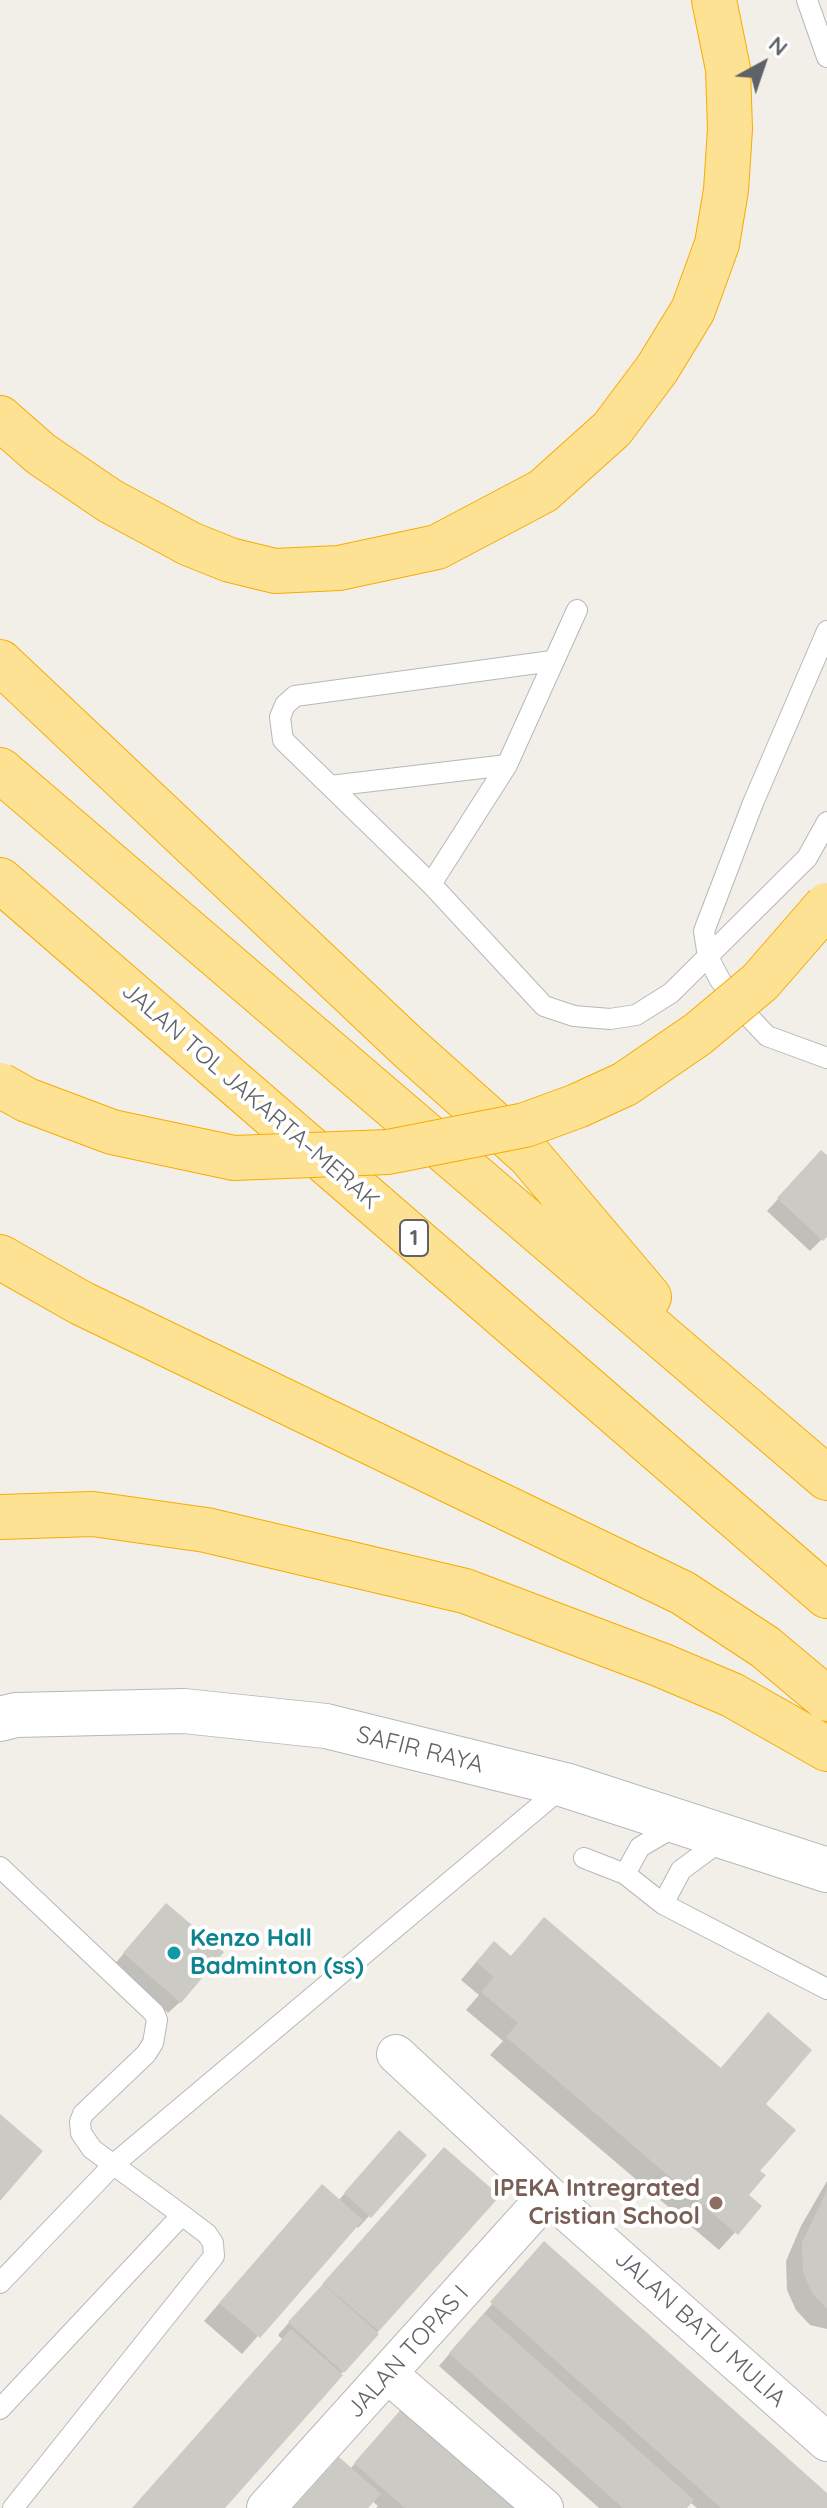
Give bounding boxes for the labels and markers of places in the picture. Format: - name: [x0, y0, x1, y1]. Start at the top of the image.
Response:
- place label: Kenzo Hall Badminton (ss): [190, 1925, 364, 1981]
- marker: Kenzo Hall Badminton (ss): [165, 1944, 183, 1962]
- place label: IPEKA Intregrated Cristian School: [493, 2175, 700, 2231]
- marker: IPEKA Intregrated Cristian School: [707, 2194, 725, 2212]

